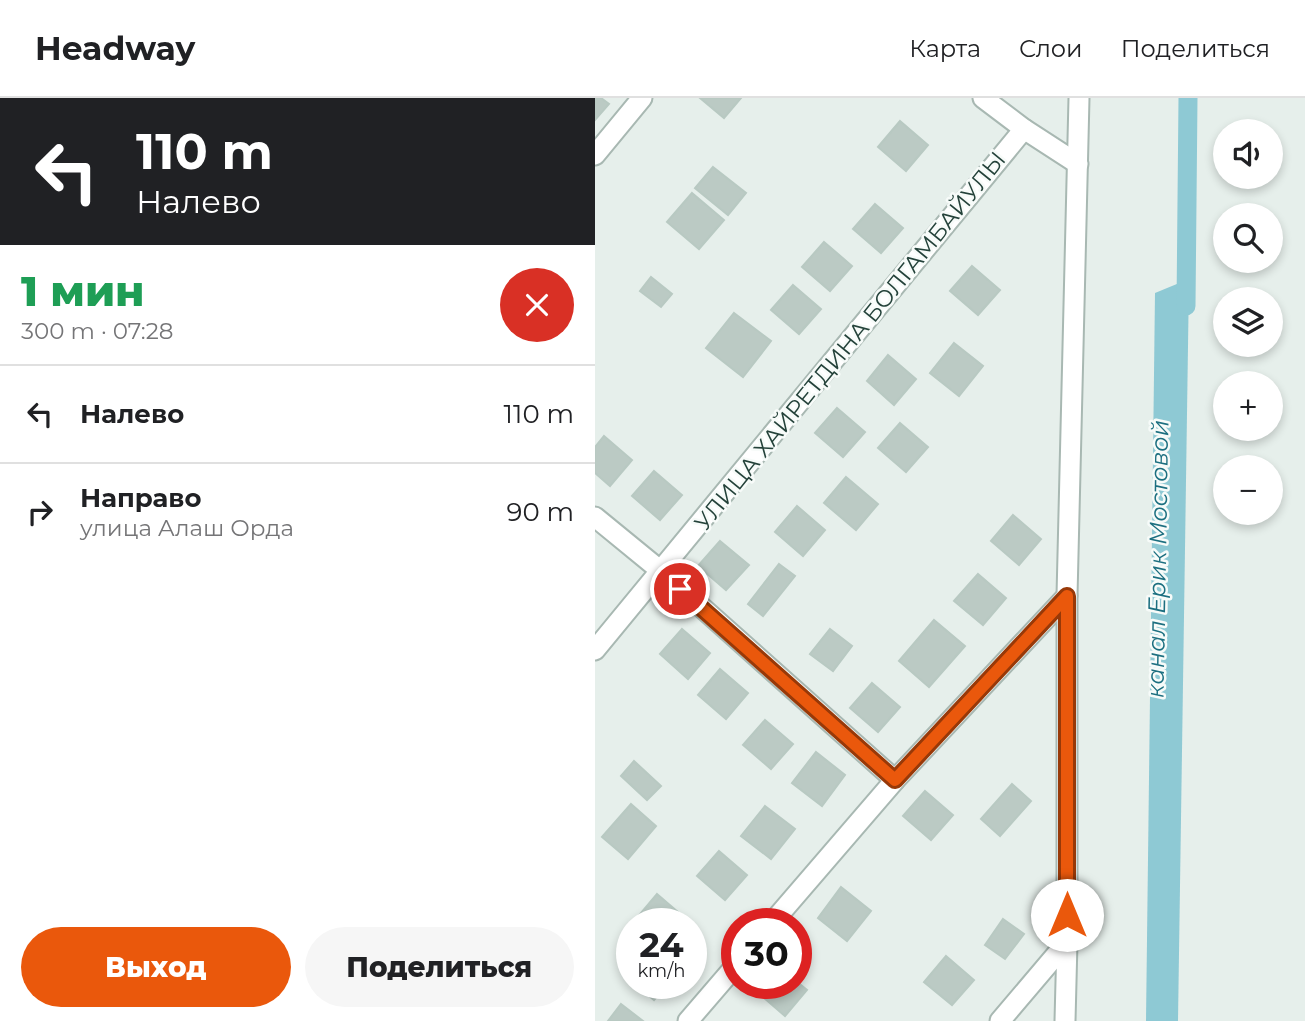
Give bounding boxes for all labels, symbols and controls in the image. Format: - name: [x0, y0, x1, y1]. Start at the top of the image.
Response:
- text: Headway: [35, 28, 195, 68]
- text: Карта: [909, 34, 981, 63]
- text: Слои: [1019, 34, 1083, 63]
- text: Поделиться: [1121, 34, 1270, 63]
- map controls: [1213, 119, 1283, 525]
- button: sound: [1213, 119, 1283, 189]
- text: 110 m: [136, 122, 273, 181]
- icon: left: [21, 126, 112, 217]
- street label: УЛИЦА ХАЙРЕТДИНА БОЛГАМБАЙУЛЫ: [688, 146, 1012, 536]
- text: Налево: [136, 182, 261, 221]
- button: search: [1213, 203, 1283, 273]
- text: 1 мин: [21, 265, 145, 317]
- button: close: [500, 268, 574, 342]
- button: layers: [1213, 287, 1283, 357]
- text: 300 m · 07:28: [21, 317, 173, 345]
- button: +: [1213, 371, 1283, 441]
- icon: left: [21, 395, 59, 433]
- text: Налево: [80, 398, 184, 430]
- text: 110 m: [504, 398, 574, 430]
- water label: канал Ерик Мостовой: [1141, 420, 1174, 698]
- button: −: [1213, 455, 1283, 525]
- text: Направо: [80, 482, 201, 514]
- icon: right: [21, 493, 59, 531]
- text: 90 m: [507, 496, 574, 528]
- text: улица Алаш Орда: [80, 514, 294, 542]
- pin: [650, 559, 710, 619]
- icon: arrive: [661, 570, 699, 608]
- position arrow: [1030, 878, 1104, 952]
- speed limit sign: 30: [721, 908, 812, 999]
- text: 24: [639, 923, 684, 966]
- button: Выход: [21, 927, 291, 1007]
- button: Поделиться: [305, 927, 574, 1007]
- text: km/h: [637, 960, 686, 982]

